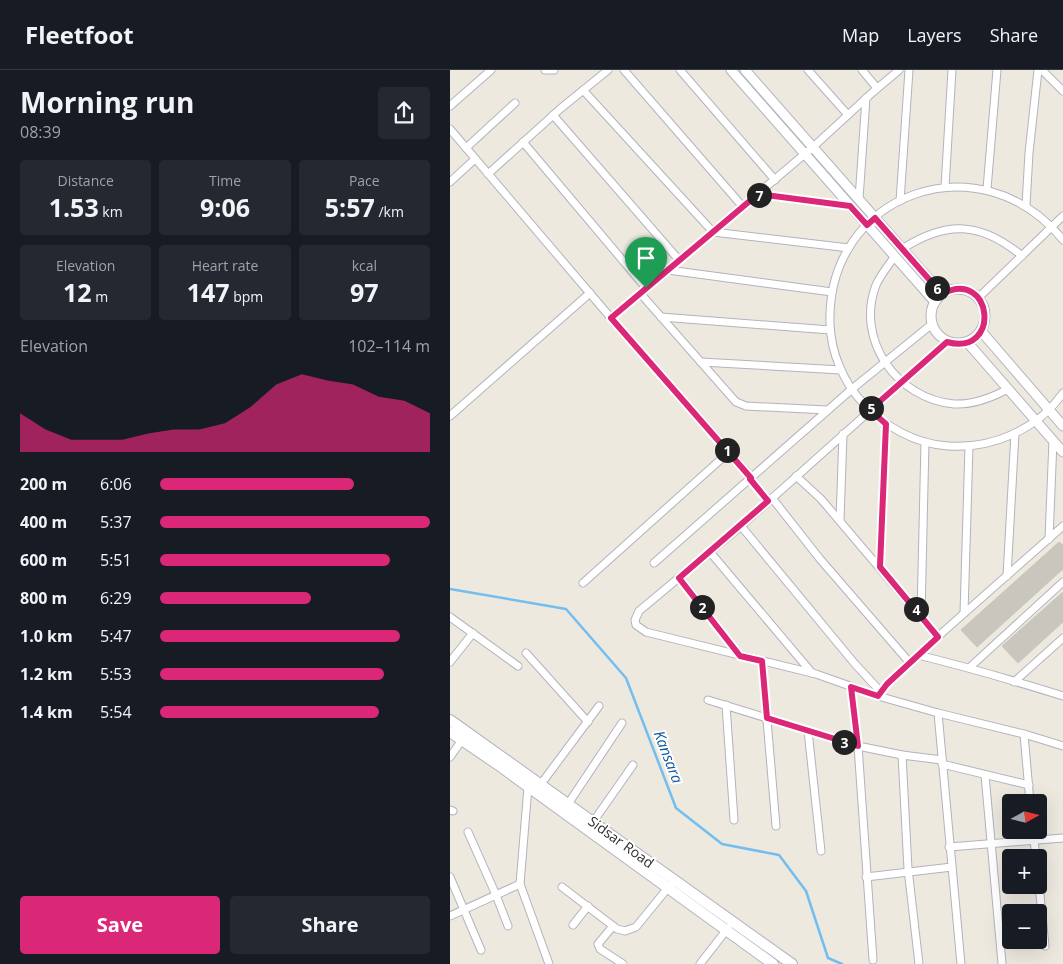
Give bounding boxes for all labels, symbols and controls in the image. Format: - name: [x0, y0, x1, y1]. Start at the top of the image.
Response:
- text: Fleetfoot: [25, 18, 134, 51]
- text: Map: [842, 23, 879, 47]
- text: Layers: [907, 23, 962, 47]
- text: Share: [990, 23, 1038, 47]
- text: Morning run: [20, 83, 194, 121]
- button: share: [378, 87, 430, 139]
- text: 08:39: [20, 121, 61, 143]
- text: Distance: [58, 171, 114, 190]
- text: Time: [209, 171, 241, 190]
- text: Pace: [349, 171, 380, 190]
- pin: 7: [746, 182, 772, 208]
- text: 7: [755, 186, 764, 205]
- text: 1.53: [49, 190, 99, 224]
- text: 9:06: [200, 190, 250, 224]
- text: 5:57: [325, 190, 375, 224]
- text: km: [99, 202, 123, 221]
- text: /km: [375, 202, 404, 221]
- pin: [625, 237, 667, 288]
- icon: arrive: [632, 244, 660, 272]
- text: Elevation: [56, 256, 115, 275]
- text: Heart rate: [192, 256, 258, 275]
- text: kcal: [352, 256, 377, 275]
- text: 12: [63, 275, 92, 309]
- text: 147: [187, 275, 230, 309]
- text: 97: [350, 275, 379, 309]
- pin: 6: [924, 276, 950, 300]
- text: 6: [933, 279, 942, 298]
- text: m: [92, 287, 108, 306]
- text: bpm: [230, 287, 263, 306]
- text: Elevation: [20, 335, 88, 357]
- text: 102–114 m: [348, 335, 430, 357]
- pin: 5: [858, 396, 884, 420]
- text: 5: [867, 399, 876, 418]
- pin: 1: [714, 438, 740, 462]
- text: 1: [723, 441, 732, 460]
- text: 200 m: [20, 473, 67, 495]
- text: 6:06: [100, 473, 132, 495]
- text: 400 m: [20, 511, 67, 533]
- text: 5:37: [100, 511, 132, 533]
- text: 600 m: [20, 549, 67, 571]
- text: 5:51: [100, 549, 132, 571]
- text: 800 m: [20, 587, 67, 609]
- text: 6:29: [100, 587, 132, 609]
- pin: 2: [690, 594, 714, 620]
- pin: 4: [904, 596, 928, 622]
- text: 2: [698, 598, 707, 617]
- text: 4: [912, 600, 921, 619]
- text: 1.0 km: [20, 625, 73, 647]
- text: 5:47: [100, 625, 132, 647]
- text: 1.2 km: [20, 663, 73, 685]
- text: 5:53: [100, 663, 132, 685]
- text: 1.4 km: [20, 701, 73, 723]
- text: 5:54: [100, 701, 132, 723]
- water label: Kansara: [650, 727, 688, 786]
- pin: 3: [832, 730, 856, 754]
- text: 3: [840, 733, 849, 752]
- north arrow: [1002, 794, 1048, 839]
- map controls: [1002, 794, 1047, 949]
- street label: Sidsar Road: [585, 811, 658, 872]
- button: +: [1002, 849, 1047, 894]
- button: Save: [20, 896, 220, 954]
- button: Share: [230, 896, 430, 954]
- button: −: [1002, 904, 1047, 949]

